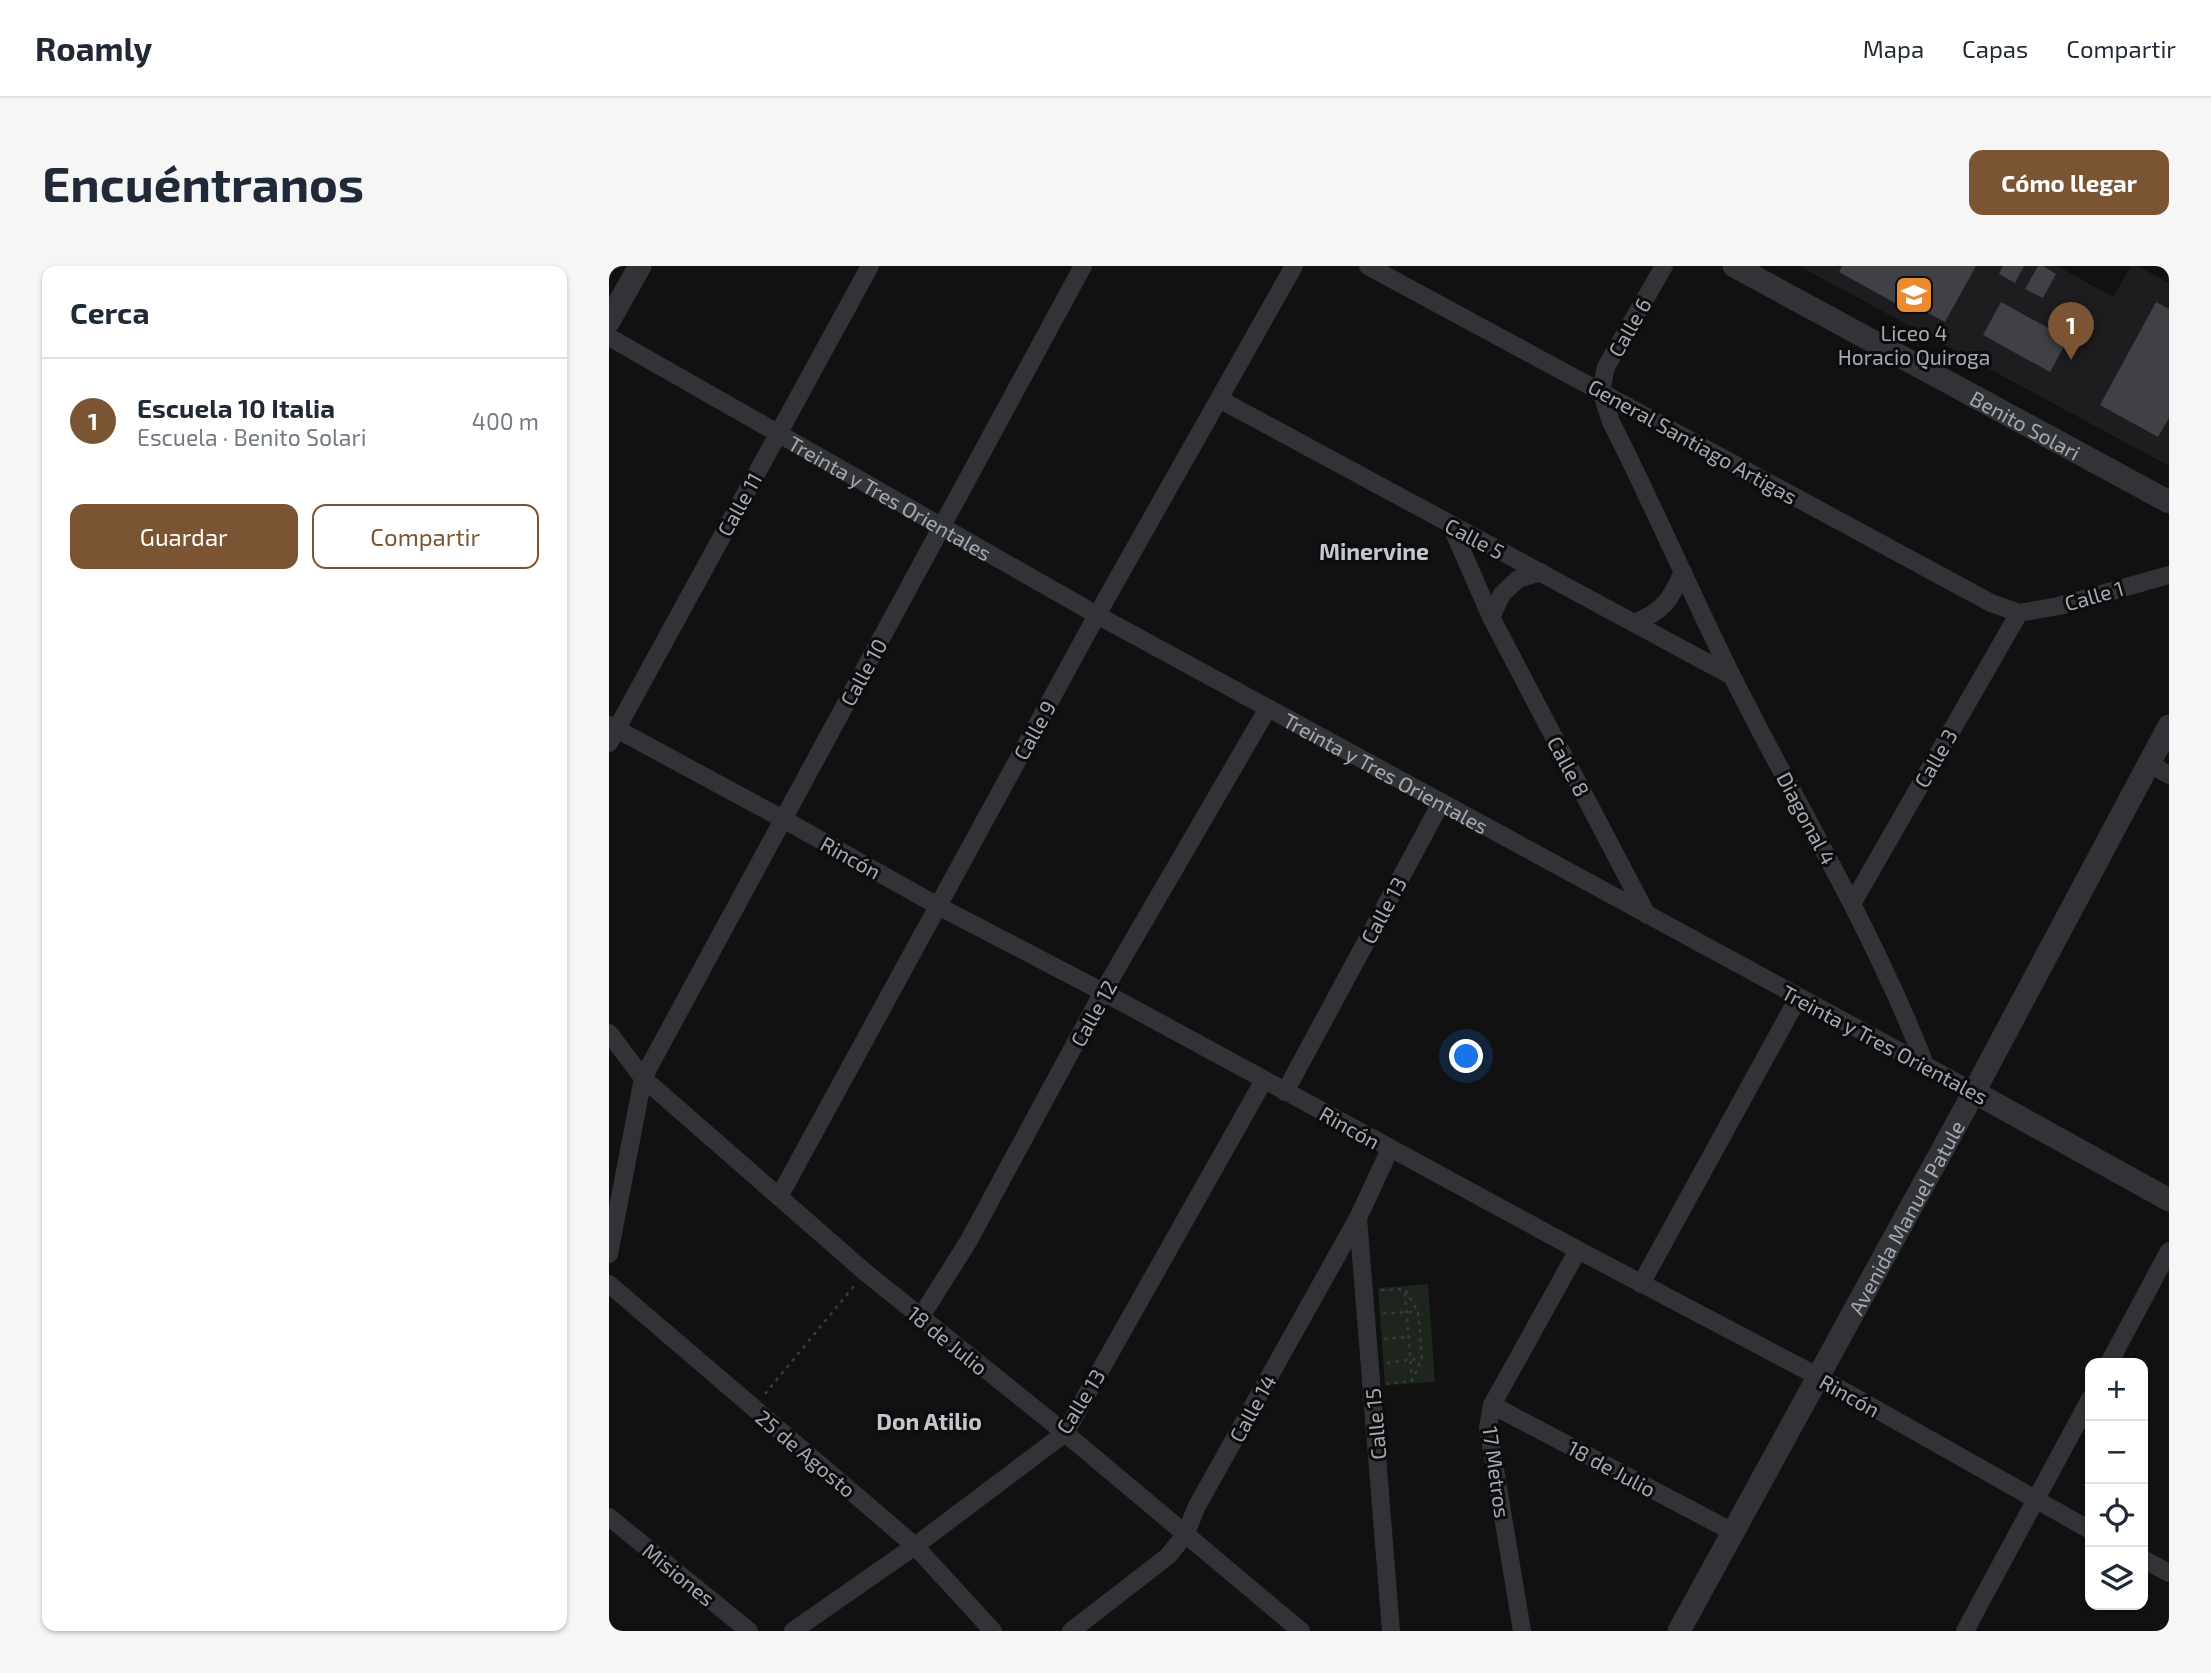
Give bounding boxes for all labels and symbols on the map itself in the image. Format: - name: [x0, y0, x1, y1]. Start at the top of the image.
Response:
- school or university icon: Liceo 4 Horacio Quiroga: [1893, 274, 1935, 316]
- street label: Calle 6: [1602, 293, 1656, 361]
- pin: 1: [2048, 302, 2094, 360]
- place label: Liceo 4 Horacio Quiroga: [1838, 320, 1990, 370]
- street label: General Santiago Artigas: [1584, 373, 1802, 509]
- street label: Benito Solari: [1966, 384, 2085, 464]
- street label: Treinta y Tres Orientales: [785, 430, 997, 565]
- street label: Calle 11: [711, 468, 767, 540]
- street label: Calle 5: [1441, 512, 1509, 564]
- district label: Minervine: [1319, 537, 1429, 565]
- street label: Calle 1: [2062, 575, 2126, 615]
- street label: Calle 10: [834, 634, 892, 710]
- street label: Calle 9: [1008, 696, 1060, 764]
- street label: Treinta y Tres Orientales: [1279, 707, 1493, 838]
- street label: Calle 3: [1908, 724, 1962, 792]
- street label: Calle 8: [1543, 732, 1595, 800]
- street label: Diagonal 4: [1772, 767, 1842, 869]
- street label: Rincón: [817, 830, 885, 884]
- street label: Calle 13: [1355, 872, 1411, 948]
- street label: Calle 12: [1065, 975, 1121, 1051]
- street label: Treinta y Tres Orientales: [1778, 979, 1992, 1109]
- your location: [1449, 1039, 1483, 1073]
- street label: Rincón: [1316, 1100, 1384, 1154]
- street label: Avenida Manuel Patule: [1842, 1115, 1969, 1319]
- street label: 18 de Julio: [903, 1300, 993, 1380]
- street label: Calle 13: [1050, 1364, 1110, 1438]
- street label: Rincón: [1816, 1368, 1884, 1422]
- street label: Calle 14: [1223, 1370, 1281, 1446]
- street label: Calle 15: [1359, 1387, 1391, 1461]
- street label: 25 de Agosto: [751, 1404, 861, 1502]
- district label: Don Atilio: [876, 1407, 982, 1435]
- street label: 17 Metros: [1478, 1425, 1516, 1519]
- street label: 18 de Julio: [1564, 1434, 1660, 1502]
- street label: Misiones: [638, 1537, 720, 1611]

